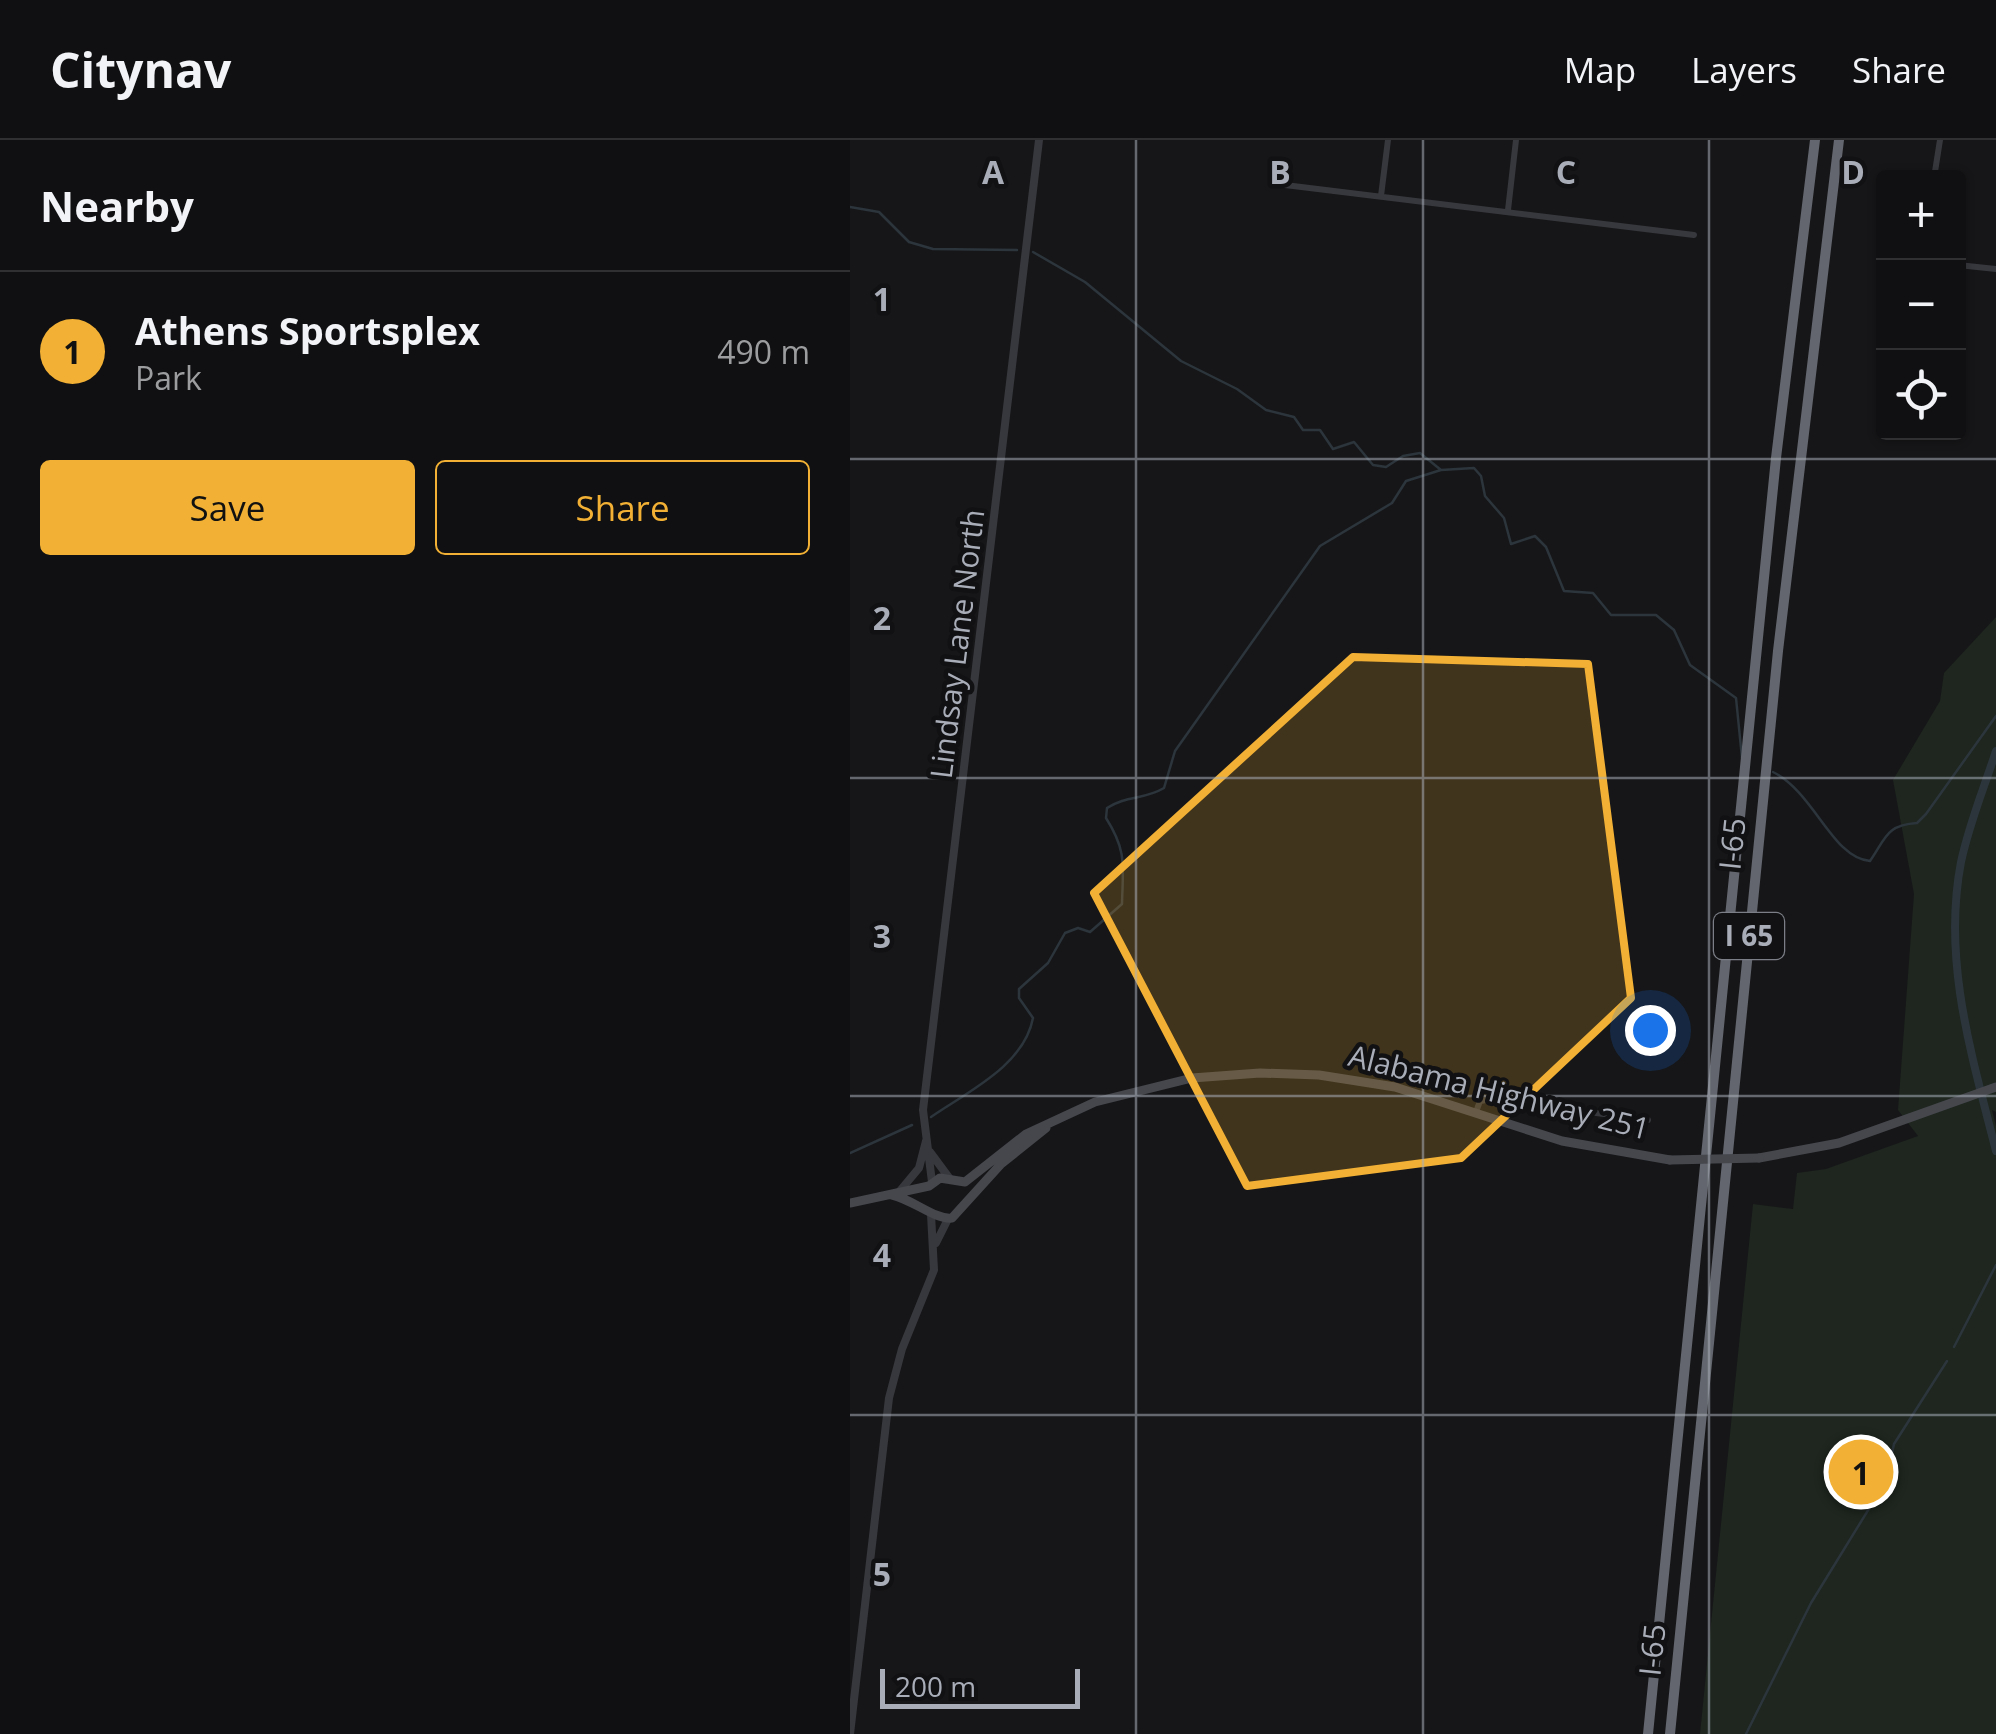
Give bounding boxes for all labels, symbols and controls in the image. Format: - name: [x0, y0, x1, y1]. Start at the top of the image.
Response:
- text: Citynav: [50, 37, 231, 102]
- text: Map: [1564, 46, 1636, 93]
- text: Layers: [1691, 46, 1797, 93]
- text: Share: [1852, 46, 1946, 93]
- text: A: [982, 150, 1005, 193]
- text: B: [1269, 150, 1291, 193]
- text: C: [1556, 150, 1576, 193]
- text: D: [1841, 150, 1865, 193]
- map controls: [1876, 170, 1966, 440]
- button: +: [1876, 170, 1966, 260]
- text: Nearby: [40, 177, 194, 234]
- button: −: [1876, 260, 1966, 350]
- text: 1: [873, 277, 891, 320]
- text: Athens Sportsplex: [135, 304, 480, 356]
- text: 1: [63, 330, 82, 373]
- text: 490 m: [717, 330, 810, 373]
- button: locate: [1876, 350, 1966, 440]
- text: Park: [135, 356, 202, 399]
- button: Save: [40, 460, 415, 555]
- button: Share: [435, 460, 810, 555]
- street label: Lindsay Lane North: [920, 507, 993, 781]
- text: 2: [873, 596, 891, 639]
- street label: I-65: [1708, 816, 1755, 872]
- road number: I 65: [1714, 913, 1784, 959]
- text: 3: [873, 914, 891, 957]
- your location: [1625, 1005, 1676, 1056]
- street label: Alabama Highway 251: [1344, 1034, 1654, 1149]
- text: 4: [873, 1233, 891, 1276]
- pin: 1: [1828, 1434, 1894, 1510]
- text: 5: [873, 1552, 891, 1595]
- street label: I-65: [1628, 1622, 1675, 1678]
- scale bar: [880, 1664, 1080, 1708]
- text: 200 m: [895, 1667, 976, 1705]

